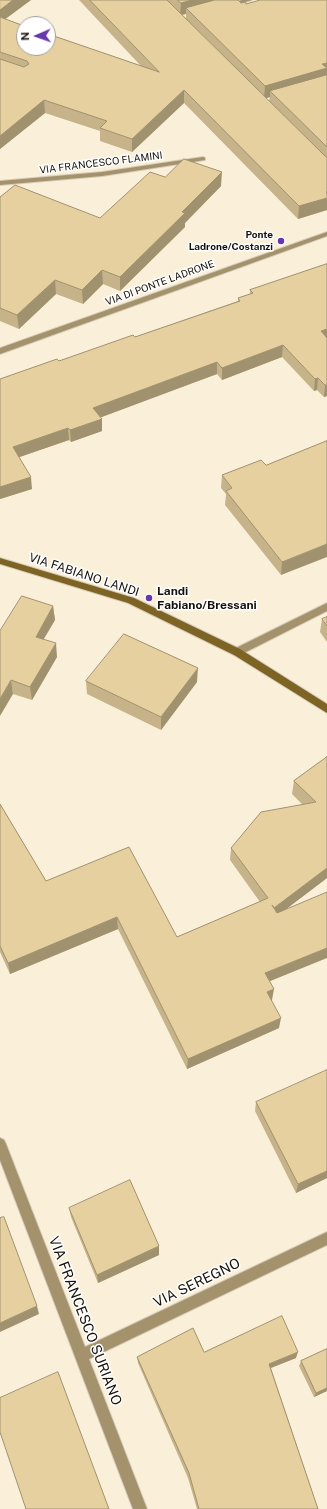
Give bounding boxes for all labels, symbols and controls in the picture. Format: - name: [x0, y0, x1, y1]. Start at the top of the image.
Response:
- north arrow: [16, 16, 56, 56]
- text: N: [19, 32, 31, 41]
- street label: VIA FRANCESCO FLAMINI: [39, 149, 163, 177]
- place label: Ponte Ladrone/Costanzi: [189, 229, 273, 252]
- marker: Ponte Ladrone/Costanzi: [276, 236, 286, 246]
- street label: VIA DI PONTE LADRONE: [104, 258, 216, 308]
- street label: VIA FABIANO LANDI: [27, 550, 141, 600]
- place label: Landi Fabiano/Bressani: [157, 584, 257, 612]
- marker: Landi Fabiano/Bressani: [144, 593, 154, 603]
- street label: VIA FRANCESCO SURIANO: [45, 1234, 125, 1408]
- street label: VIA SEREGNO: [151, 1255, 243, 1311]

